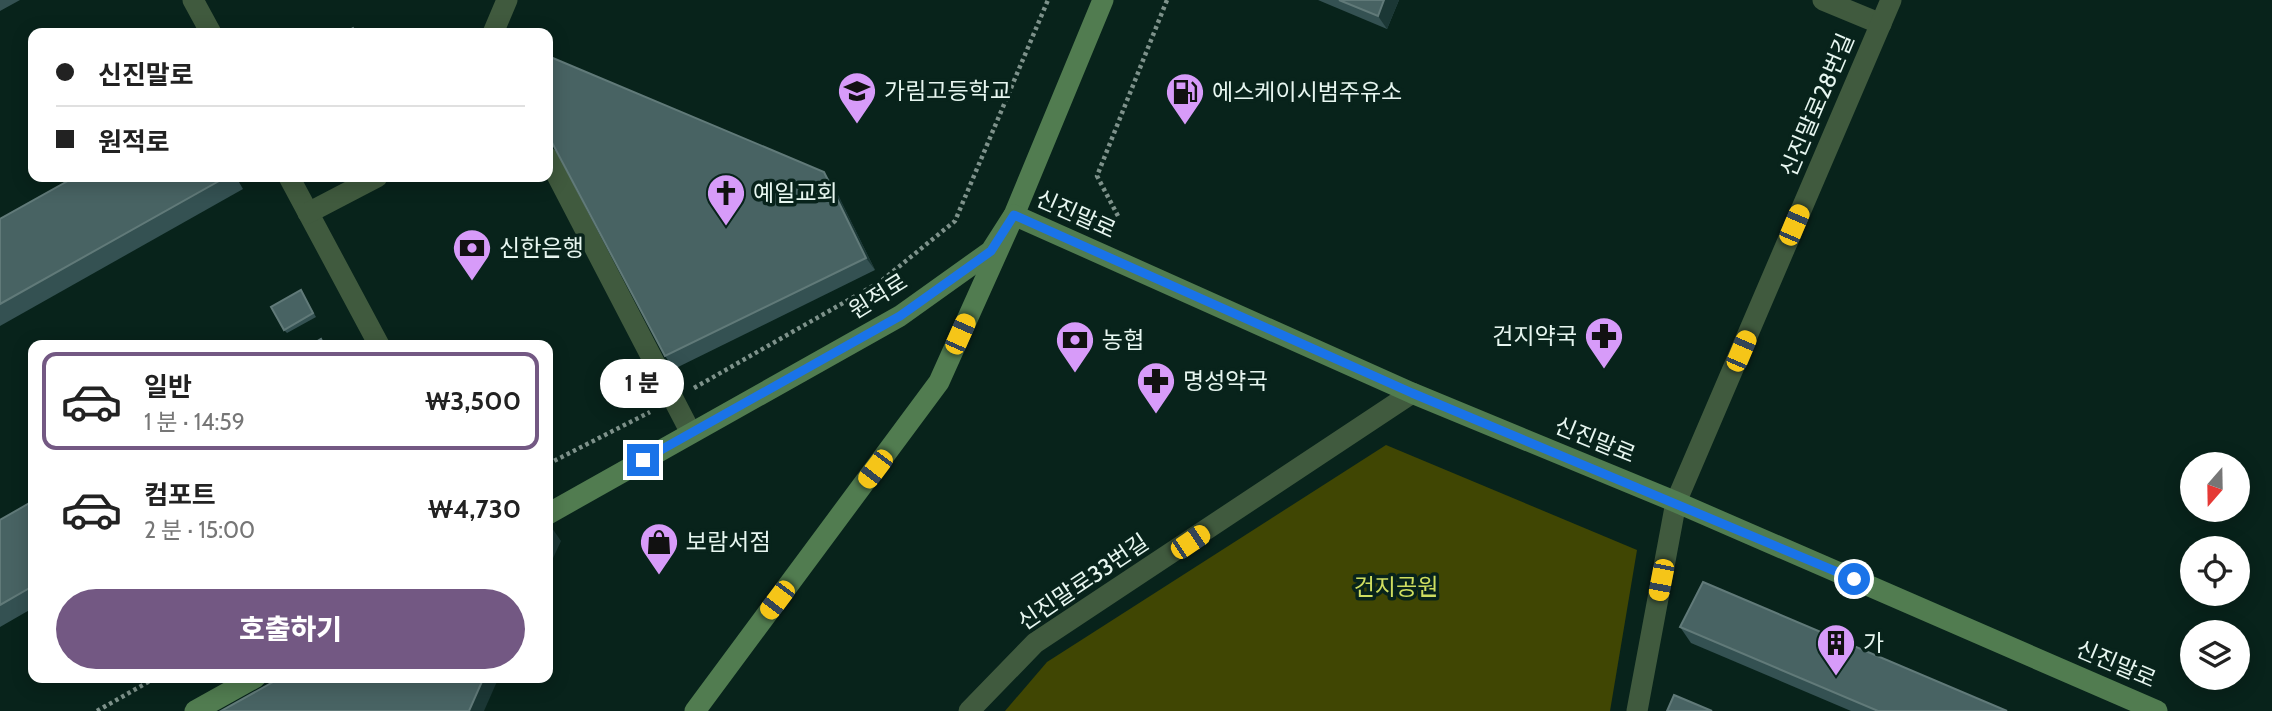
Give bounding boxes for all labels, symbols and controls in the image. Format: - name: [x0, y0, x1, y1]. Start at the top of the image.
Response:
- street label: 신진말로28번길: [1774, 29, 1860, 181]
- text: 신진말로: [98, 59, 194, 91]
- school or university icon: 가림고등학교: [836, 70, 878, 125]
- fuel station icon: 에스케이시범주유소: [1164, 71, 1206, 126]
- place label: 가림고등학교: [884, 77, 1011, 105]
- place label: 에스케이시범주유소: [1212, 78, 1402, 106]
- text: 원적로: [98, 126, 170, 158]
- church icon: 예일교회: [705, 172, 747, 227]
- place label: 예일교회: [753, 179, 838, 207]
- street label: 신진말로: [1032, 184, 1120, 244]
- car: [1777, 202, 1812, 248]
- bank icon: 신한은행: [451, 227, 493, 282]
- place label: 신한은행: [499, 234, 584, 262]
- street label: 원적로: [844, 267, 912, 325]
- car: [942, 311, 979, 357]
- pharmacy icon: 건지약국: [1583, 315, 1625, 370]
- bank icon: 농협: [1054, 319, 1096, 374]
- place label: 건지약국: [1492, 322, 1577, 350]
- place label: 농협: [1102, 326, 1144, 354]
- car: [1724, 328, 1759, 374]
- callout: 1 분: [601, 358, 685, 407]
- pharmacy icon: 명성약국: [1135, 360, 1177, 415]
- place label: 명성약국: [1183, 367, 1268, 395]
- text: 1 분: [625, 369, 659, 397]
- icon: car: [60, 370, 123, 433]
- text: 일반: [144, 371, 192, 403]
- text: ₩3,500: [425, 385, 521, 417]
- text: 1 분 · 14:59: [144, 408, 245, 436]
- street label: 신진말로: [1551, 411, 1639, 469]
- route end: [627, 444, 659, 476]
- car: [854, 446, 897, 492]
- north arrow: [2180, 452, 2250, 522]
- map controls: [2180, 452, 2250, 690]
- icon: car: [60, 478, 123, 541]
- text: 컴포트: [144, 479, 216, 511]
- text: ₩4,730: [428, 493, 521, 525]
- text: 2 분 · 15:00: [144, 516, 255, 544]
- shop icon: 보람서점: [638, 521, 680, 576]
- car: [1167, 522, 1214, 562]
- place label: 보람서점: [686, 528, 771, 556]
- street label: 신진말로33번길: [1012, 528, 1154, 636]
- button: locate: [2180, 536, 2250, 606]
- car: [1647, 557, 1676, 603]
- route start: [1838, 563, 1870, 595]
- park label: 건지공원: [1354, 573, 1438, 601]
- car: [756, 577, 799, 623]
- button: 호출하기: [56, 589, 525, 669]
- button: layers: [2180, 620, 2250, 690]
- building icon: 가: [1815, 622, 1857, 677]
- place label: 가: [1863, 629, 1884, 657]
- street label: 신진말로: [2072, 635, 2160, 693]

